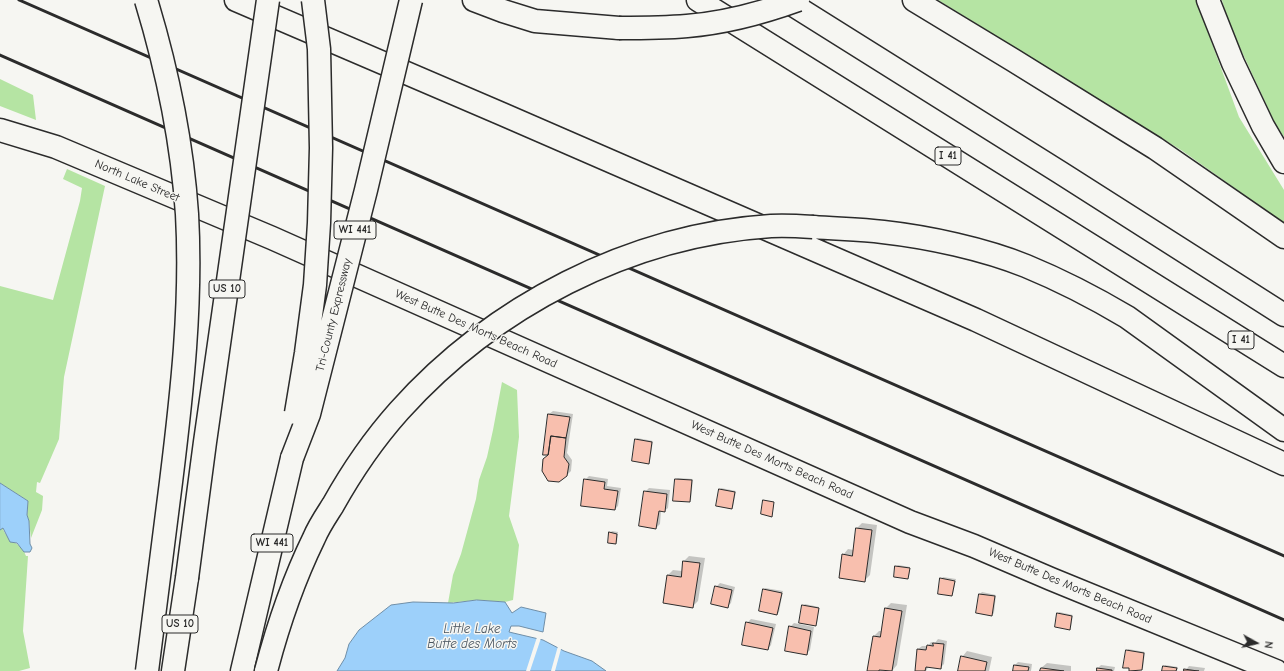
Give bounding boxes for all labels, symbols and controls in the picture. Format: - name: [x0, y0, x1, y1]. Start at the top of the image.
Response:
- road number: I 41: [935, 147, 961, 165]
- street label: North Lake Street: [93, 157, 181, 205]
- road number: WI 441: [334, 221, 376, 239]
- street label: Tri-County Expressway: [313, 257, 355, 373]
- road number: US 10: [209, 280, 245, 298]
- street label: West Butte Des Morts Beach Road: [393, 287, 559, 371]
- road number: I 41: [1228, 331, 1254, 349]
- street label: West Butte Des Morts Beach Road: [689, 418, 855, 502]
- road number: WI 441: [251, 534, 293, 552]
- street label: West Butte Des Morts Beach Road: [986, 545, 1154, 627]
- road number: US 10: [162, 615, 198, 633]
- water label: Little Lake Butte des Morts: [427, 621, 517, 652]
- north arrow: [1236, 623, 1276, 663]
- text: N: [1261, 640, 1275, 649]

